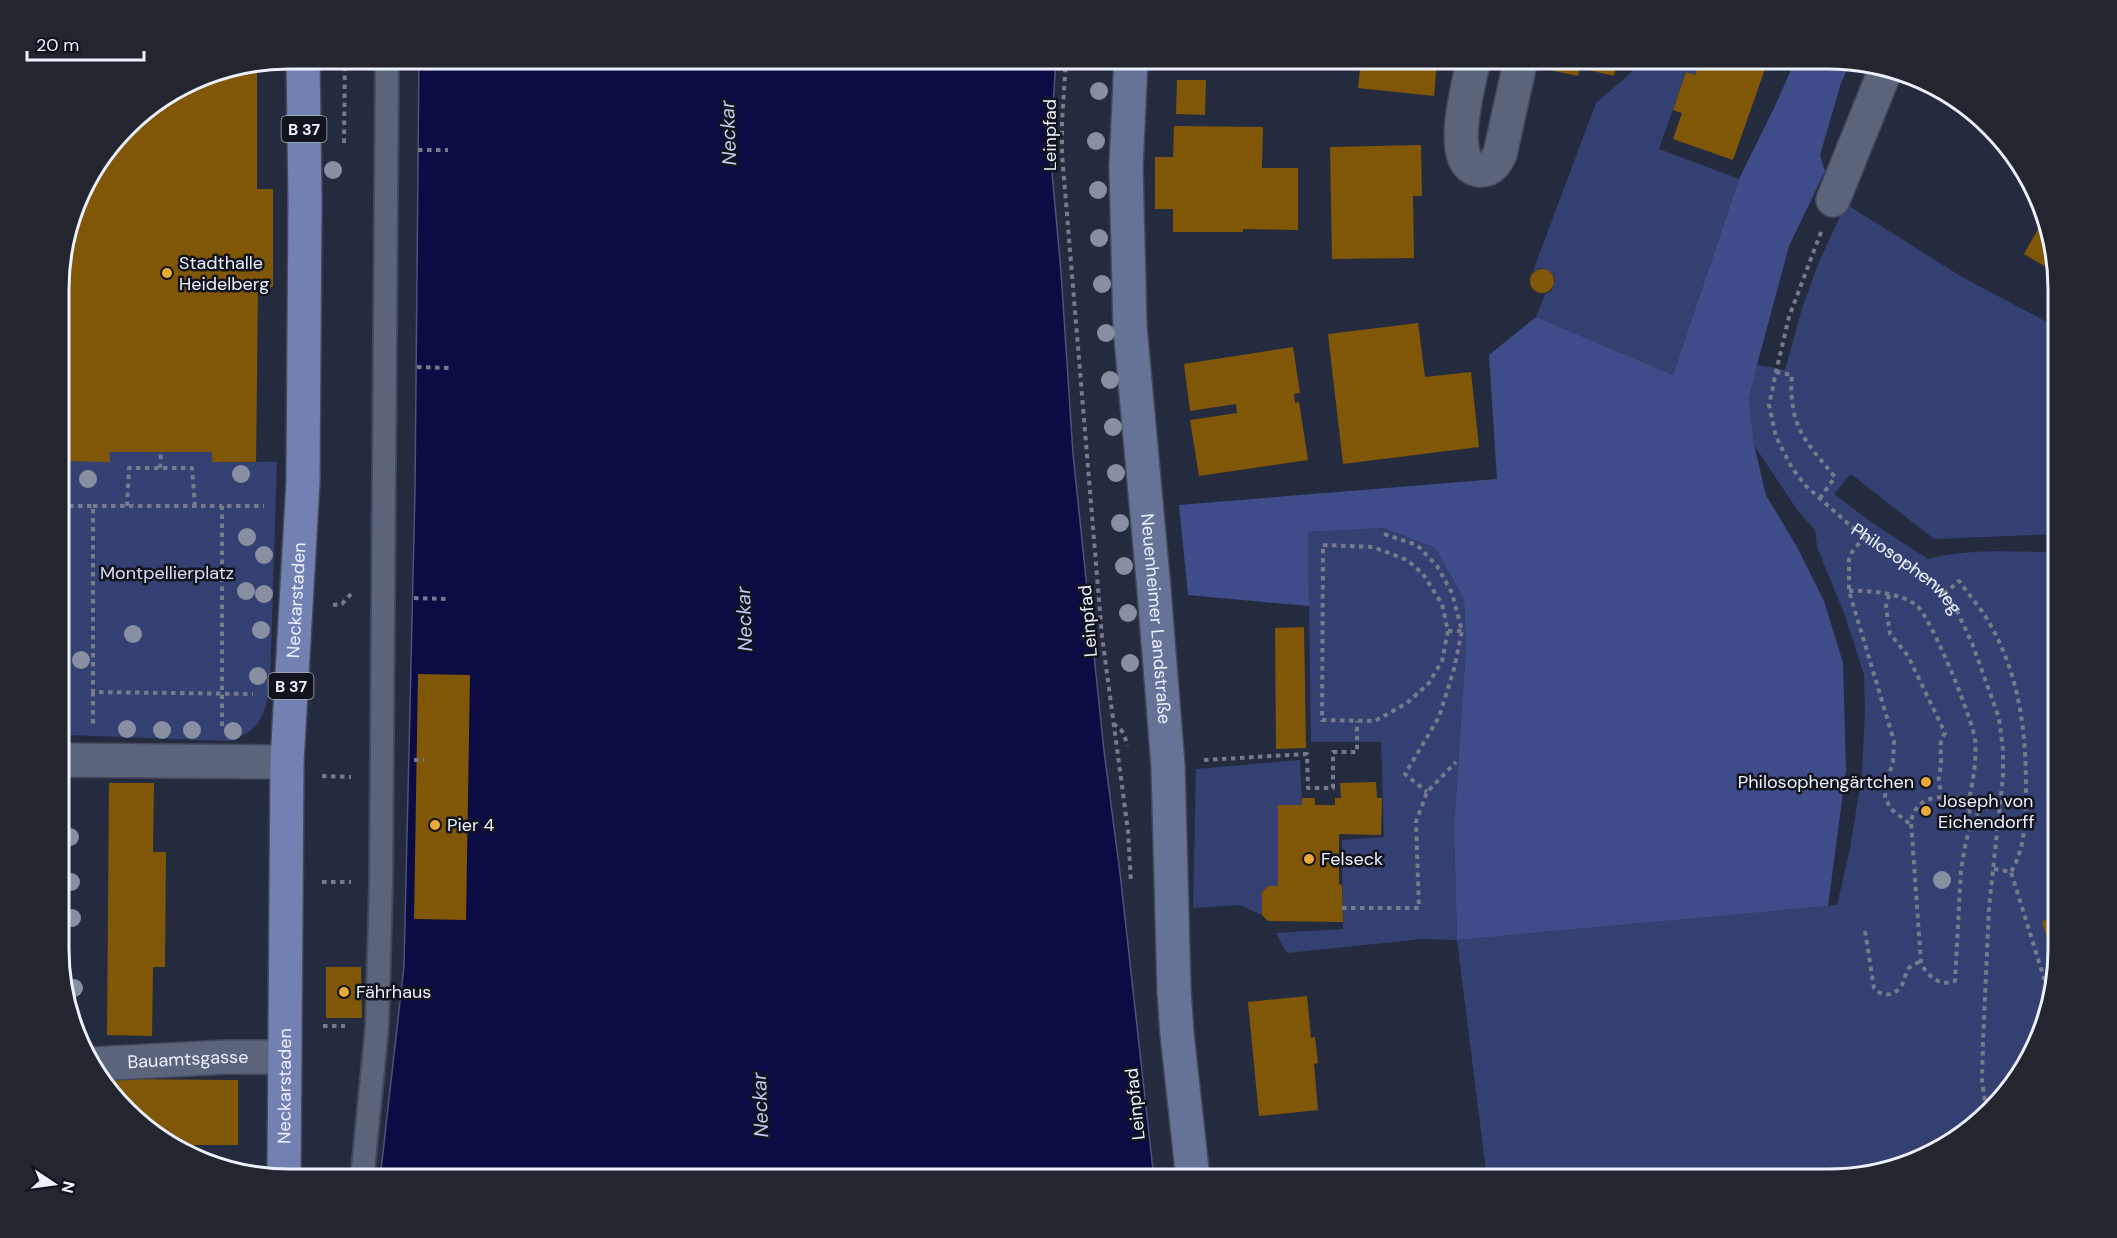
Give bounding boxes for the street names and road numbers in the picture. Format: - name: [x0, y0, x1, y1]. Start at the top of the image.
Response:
- street label: Leinpfad: [1038, 99, 1062, 171]
- road number: B 37: [282, 116, 326, 142]
- street label: Neuenheimer Landstraße: [1135, 512, 1177, 725]
- street label: Philosophenweg: [1846, 518, 1967, 619]
- street label: Neckarstaden: [281, 542, 312, 659]
- street label: Leinpfad: [1073, 584, 1103, 658]
- road number: B 37: [268, 673, 314, 699]
- street label: Neckarstaden: [272, 1028, 297, 1144]
- street label: Bauamtsgasse: [127, 1045, 248, 1074]
- street label: Leinpfad: [1119, 1067, 1151, 1141]

